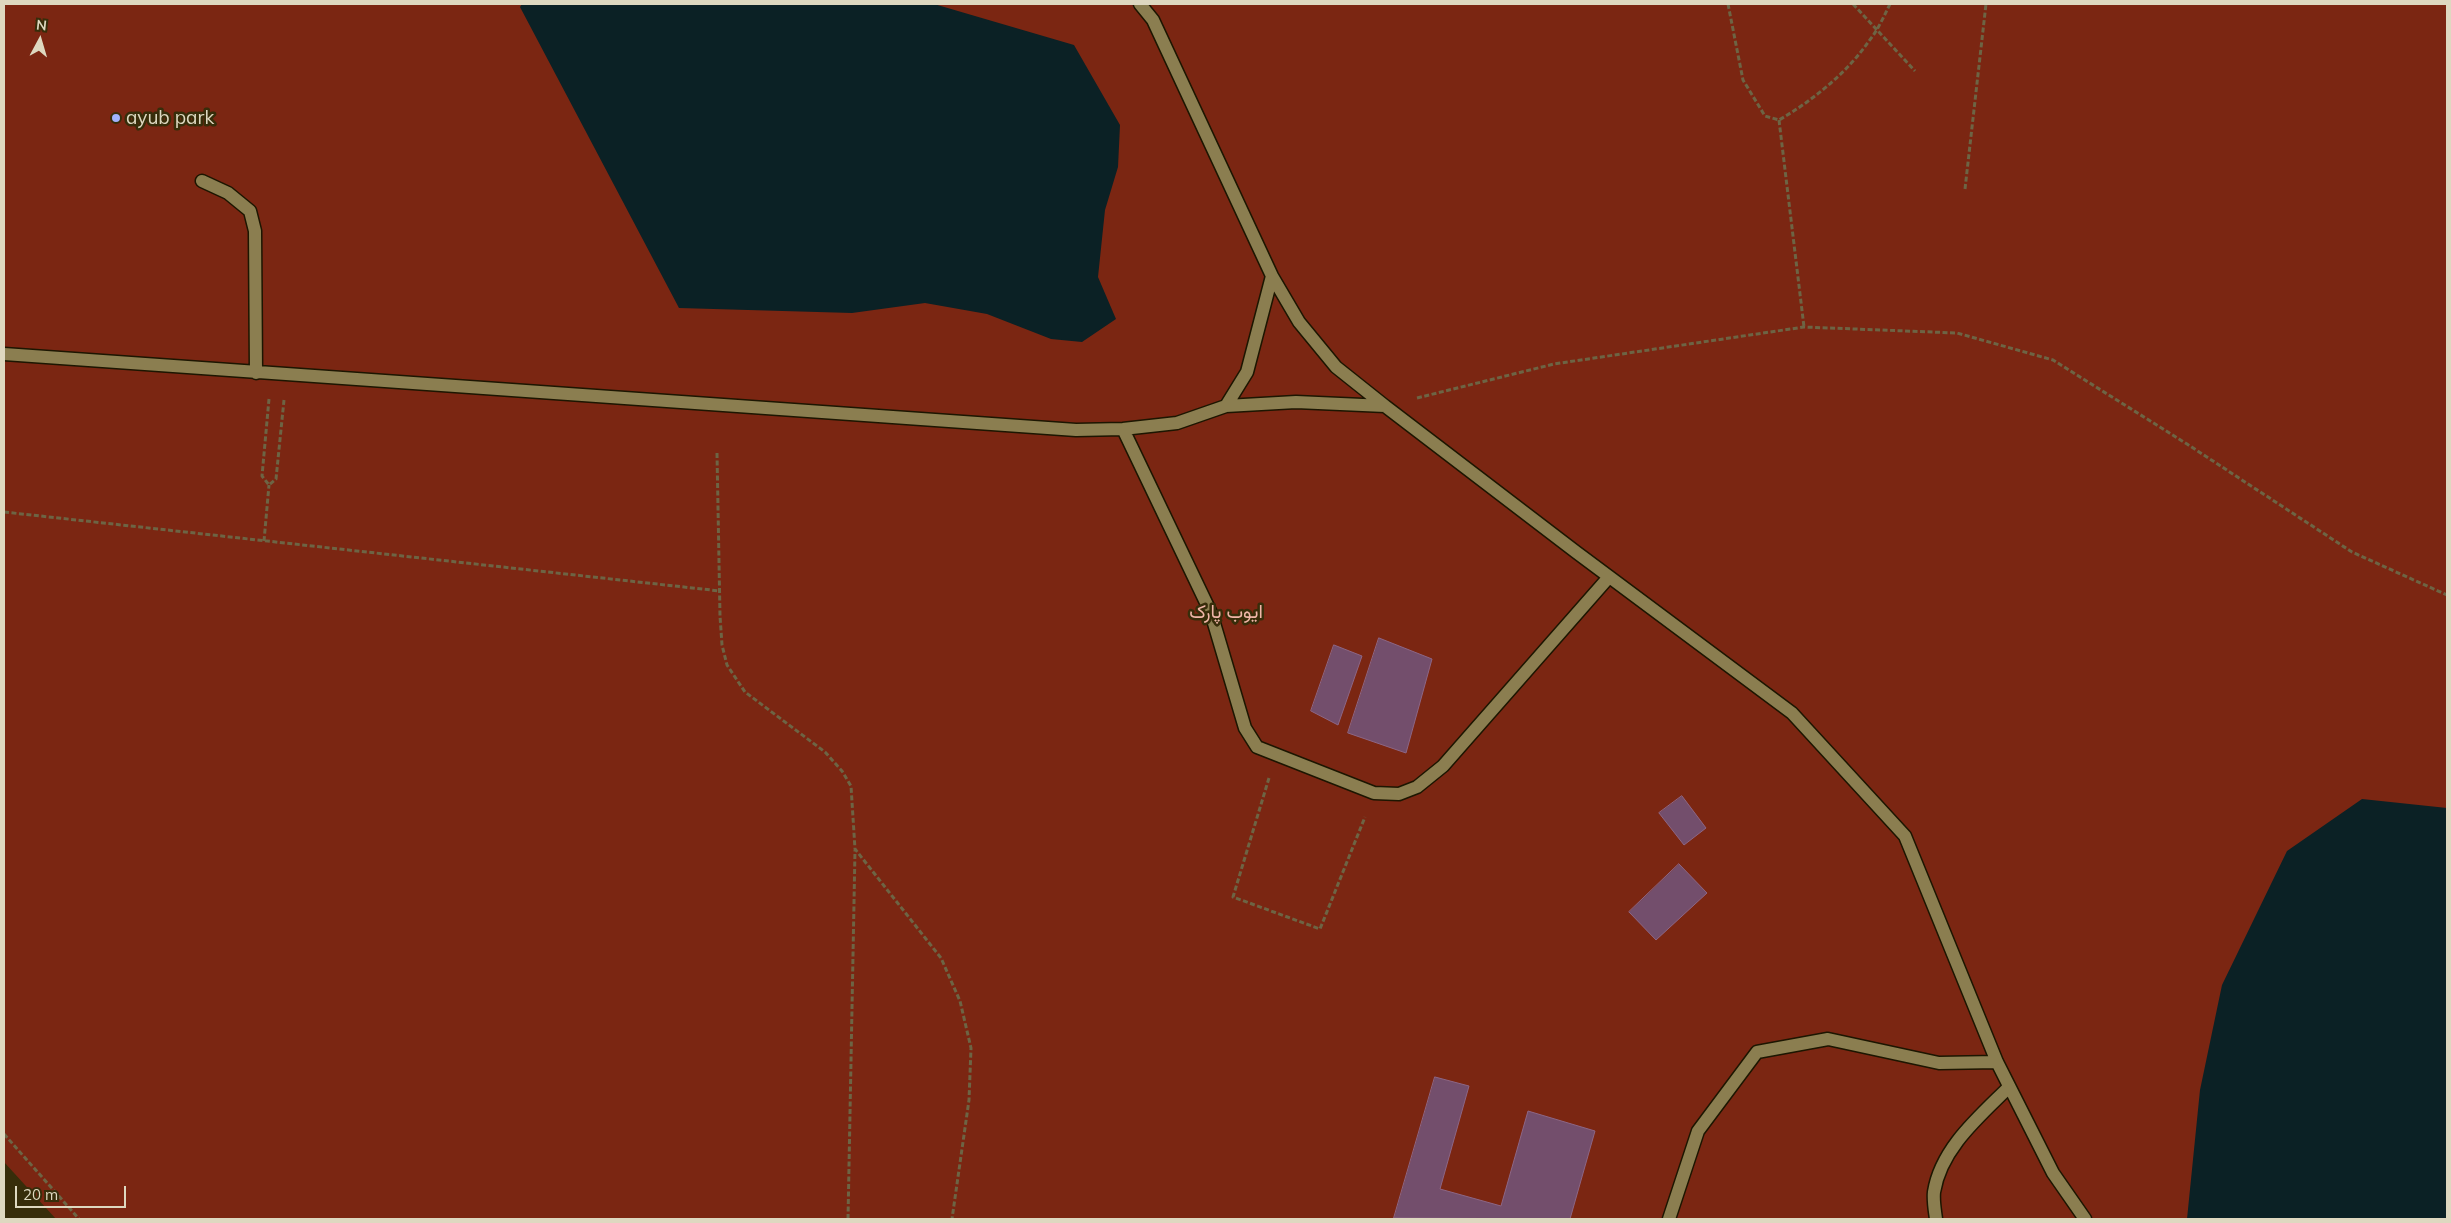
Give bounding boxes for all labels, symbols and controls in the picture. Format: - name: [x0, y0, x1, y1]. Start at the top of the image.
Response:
- north arrow: [15, 15, 65, 65]
- text: N: [35, 16, 48, 35]
- place label: ayub park: [126, 107, 214, 129]
- marker: ayub park: [110, 112, 122, 124]
- park label: ایوب پارک: [1189, 601, 1263, 623]
- scale bar: [18, 1176, 129, 1208]
- text: 20 m: [23, 1185, 58, 1204]

